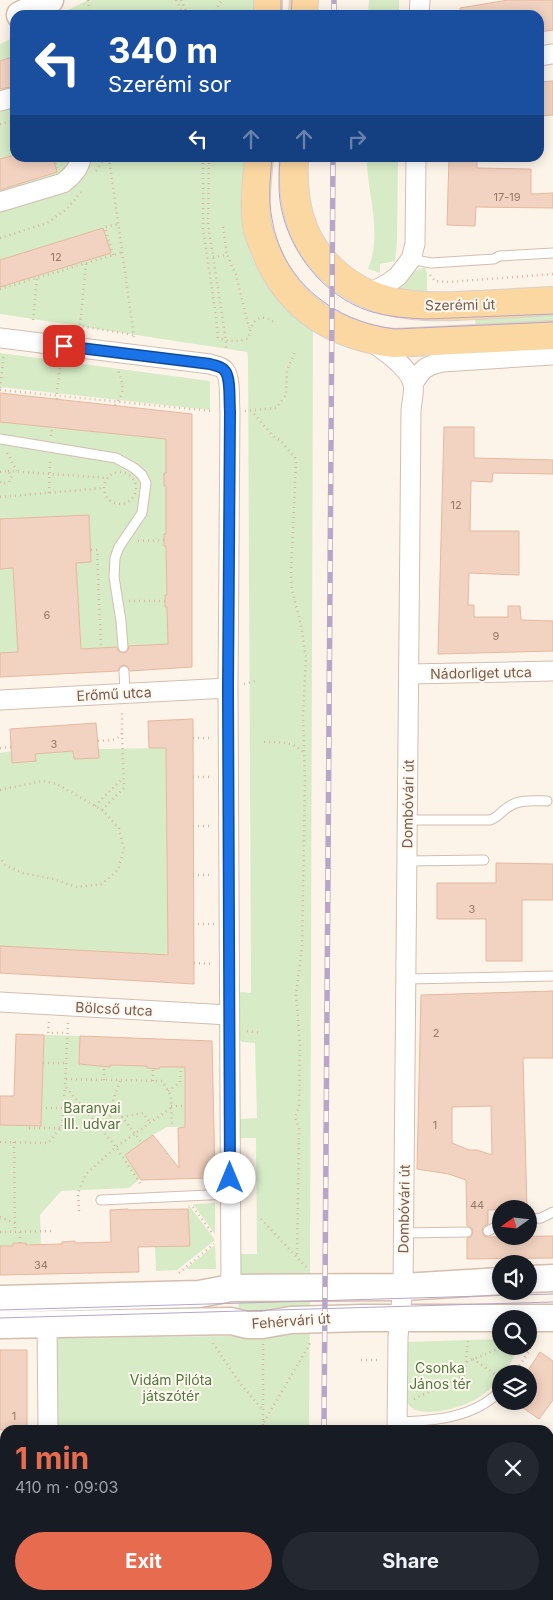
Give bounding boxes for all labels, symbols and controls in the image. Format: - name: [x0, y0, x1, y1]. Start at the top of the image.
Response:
- text: 340 m: [108, 29, 218, 71]
- icon: left: [25, 30, 90, 95]
- text: Szerémi sor: [108, 71, 231, 97]
- icon: left: [184, 125, 212, 153]
- icon: ahead: [237, 125, 265, 153]
- icon: ahead: [290, 125, 318, 153]
- icon: right: [343, 125, 371, 153]
- house number: 17-19: [493, 190, 521, 204]
- house number: 12: [50, 250, 62, 264]
- street label: Szerémi út: [425, 295, 496, 314]
- pin: [43, 325, 85, 367]
- icon: arrive: [50, 332, 78, 360]
- house number: 12: [450, 498, 462, 512]
- house number: 6: [44, 608, 51, 622]
- house number: 9: [493, 629, 500, 643]
- street label: Nádorliget utca: [430, 663, 532, 682]
- street label: Erőmű utca: [76, 683, 152, 704]
- house number: 3: [51, 737, 58, 751]
- street label: Dombóvári út: [398, 759, 417, 849]
- house number: 3: [469, 902, 476, 916]
- street label: Bölcső utca: [75, 998, 153, 1019]
- house number: 2: [433, 1026, 439, 1040]
- park label: Baranyai III. udvar: [63, 1099, 121, 1132]
- house number: 1: [433, 1118, 437, 1132]
- position arrow: [203, 1151, 255, 1203]
- street label: Dombóvári út: [394, 1164, 413, 1254]
- house number: 44: [470, 1198, 484, 1212]
- north arrow: [492, 1200, 538, 1245]
- map controls: [492, 1200, 537, 1410]
- button: sound: [492, 1255, 537, 1300]
- house number: 34: [34, 1258, 48, 1272]
- street label: Fehérvári út: [251, 1309, 331, 1332]
- button: search: [492, 1310, 537, 1355]
- park label: Csonka János tér: [409, 1359, 471, 1392]
- button: layers: [492, 1365, 537, 1410]
- park label: Vidám Pilóta játszótér: [130, 1371, 212, 1404]
- house number: 1: [12, 1409, 16, 1423]
- text: 1 min: [15, 1440, 89, 1476]
- button: close: [487, 1442, 539, 1494]
- text: 410 m · 09:03: [15, 1477, 118, 1497]
- button: Exit: [15, 1532, 272, 1590]
- button: Share: [282, 1532, 539, 1590]

